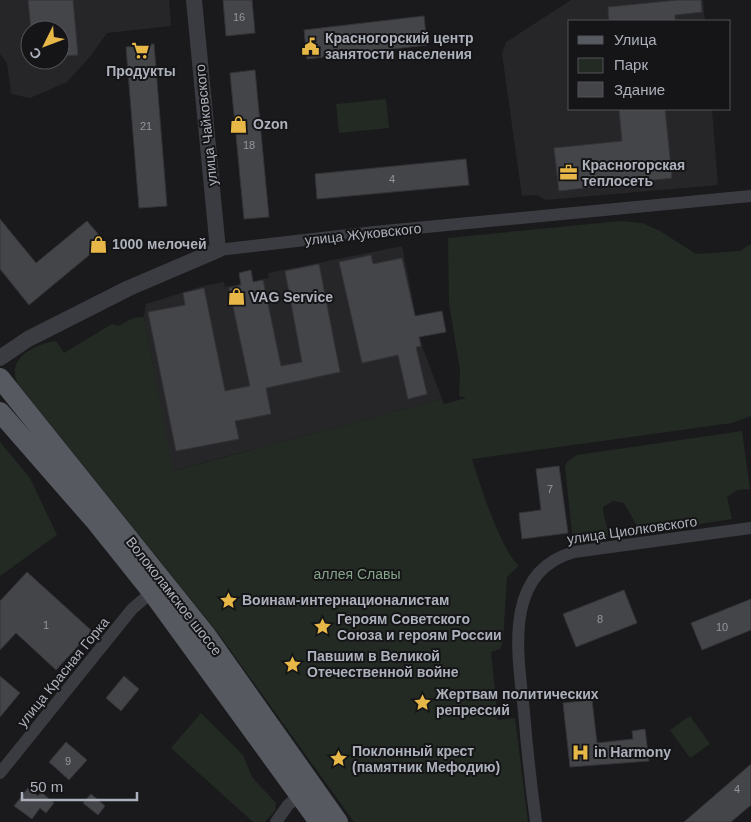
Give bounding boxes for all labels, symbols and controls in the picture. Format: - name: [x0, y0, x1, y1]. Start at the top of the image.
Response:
- house number: 16: [233, 11, 245, 23]
- north arrow: [20, 20, 70, 70]
- legend: [568, 20, 731, 110]
- place label: Красногорский центр занятости населения: [325, 30, 474, 62]
- text: Улица: [614, 31, 657, 48]
- public building icon: Красногорский центр занятости населения: [301, 36, 321, 56]
- supermarket icon: Продукты: [131, 41, 151, 61]
- text: С: [26, 45, 45, 63]
- text: Парк: [614, 56, 648, 73]
- place label: Продукты: [106, 63, 176, 79]
- street label: улица Чайковского: [192, 63, 220, 187]
- text: Здание: [614, 81, 665, 98]
- shop icon: Ozon: [229, 114, 249, 134]
- place label: Ozon: [253, 116, 288, 132]
- house number: 21: [140, 120, 152, 132]
- house number: 18: [243, 139, 255, 151]
- place label: Красногорская теплосеть: [582, 157, 685, 189]
- office icon: Красногорская теплосеть: [558, 163, 578, 183]
- house number: 4: [389, 173, 395, 185]
- street label: улица Жуковского: [304, 220, 422, 248]
- shop icon: 1000 мелочей: [88, 234, 108, 254]
- place label: 1000 мелочей: [112, 236, 207, 252]
- shop icon: VAG Service: [226, 287, 246, 307]
- place label: VAG Service: [250, 289, 333, 305]
- house number: 7: [547, 483, 553, 495]
- street label: улица Циолковского: [566, 513, 698, 547]
- street label: Волоколамское шоссе: [123, 534, 225, 659]
- park label: аллея Славы: [314, 566, 400, 582]
- place icon: Воинам-интернационалистам: [218, 590, 238, 610]
- place label: Воинам-интернационалистам: [242, 592, 449, 608]
- place label: Героям Советского Союза и героям России: [337, 611, 502, 643]
- house number: 8: [597, 613, 603, 625]
- street label: улица Красная Горка: [14, 614, 112, 730]
- place icon: Героям Советского Союза и героям России: [313, 617, 333, 637]
- house number: 1: [43, 619, 49, 631]
- house number: 10: [716, 621, 728, 633]
- place label: Павшим в Великой Отечественной войне: [307, 648, 459, 680]
- place icon: Павшим в Великой Отечественной войне: [283, 654, 303, 674]
- place label: Жертвам политических репрессий: [435, 686, 599, 718]
- place icon: Жертвам политических репрессий: [412, 692, 432, 712]
- hospital icon: in Harmony: [570, 742, 590, 762]
- place label: Поклонный крест (памятник Мефодию): [352, 743, 500, 775]
- place label: in Harmony: [594, 744, 671, 760]
- place icon: Поклонный крест (памятник Мефодию): [328, 749, 348, 769]
- house number: 9: [65, 755, 71, 767]
- scale bar: [22, 770, 138, 802]
- text: 50 m: [30, 778, 63, 795]
- house number: 4: [734, 783, 740, 795]

